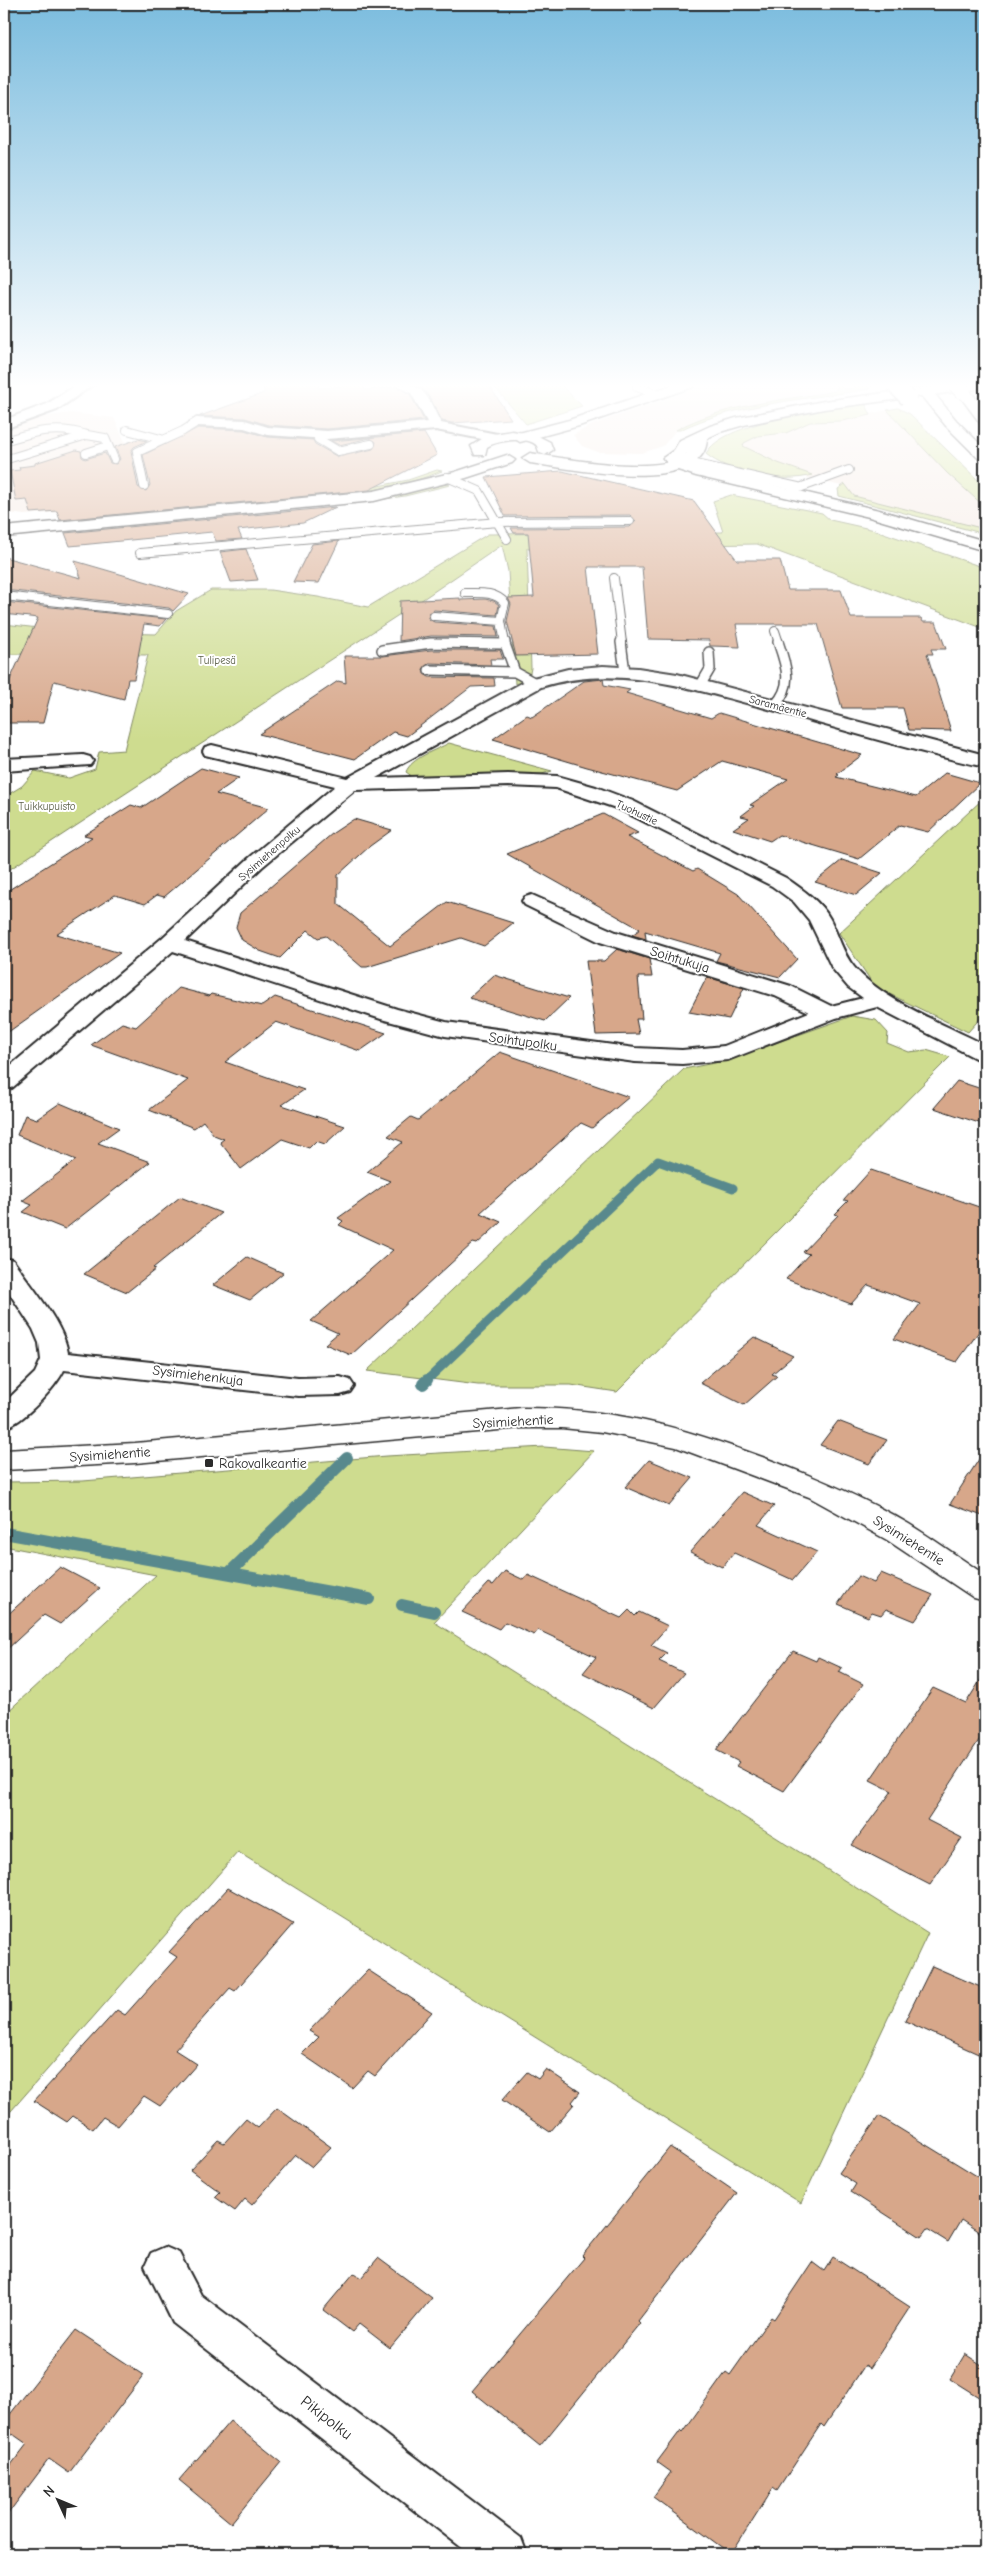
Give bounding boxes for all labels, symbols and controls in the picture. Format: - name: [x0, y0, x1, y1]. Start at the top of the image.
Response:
- park label: Tulipesä: [198, 654, 236, 667]
- street label: Saramäentie: [748, 693, 809, 721]
- street label: Tuohustie: [614, 797, 660, 828]
- park label: Tuikkupuisto: [18, 800, 76, 813]
- street label: Sysimiehenpolku: [236, 823, 303, 884]
- street label: Soihtukuja: [648, 942, 712, 977]
- street label: Soihtupolku: [488, 1028, 558, 1055]
- street label: Sysimiehenkuja: [152, 1361, 244, 1390]
- street label: Sysimiehentie: [472, 1411, 554, 1432]
- street label: Sysimiehentie: [69, 1443, 151, 1466]
- place label: Rakovalkeantie: [219, 1455, 307, 1472]
- marker: Rakovalkeantie: [203, 1457, 215, 1469]
- street label: Sysimiehentie: [870, 1512, 948, 1569]
- street label: Pikipolku: [297, 2392, 356, 2443]
- north arrow: [32, 2476, 82, 2526]
- text: N: [40, 2482, 58, 2501]

